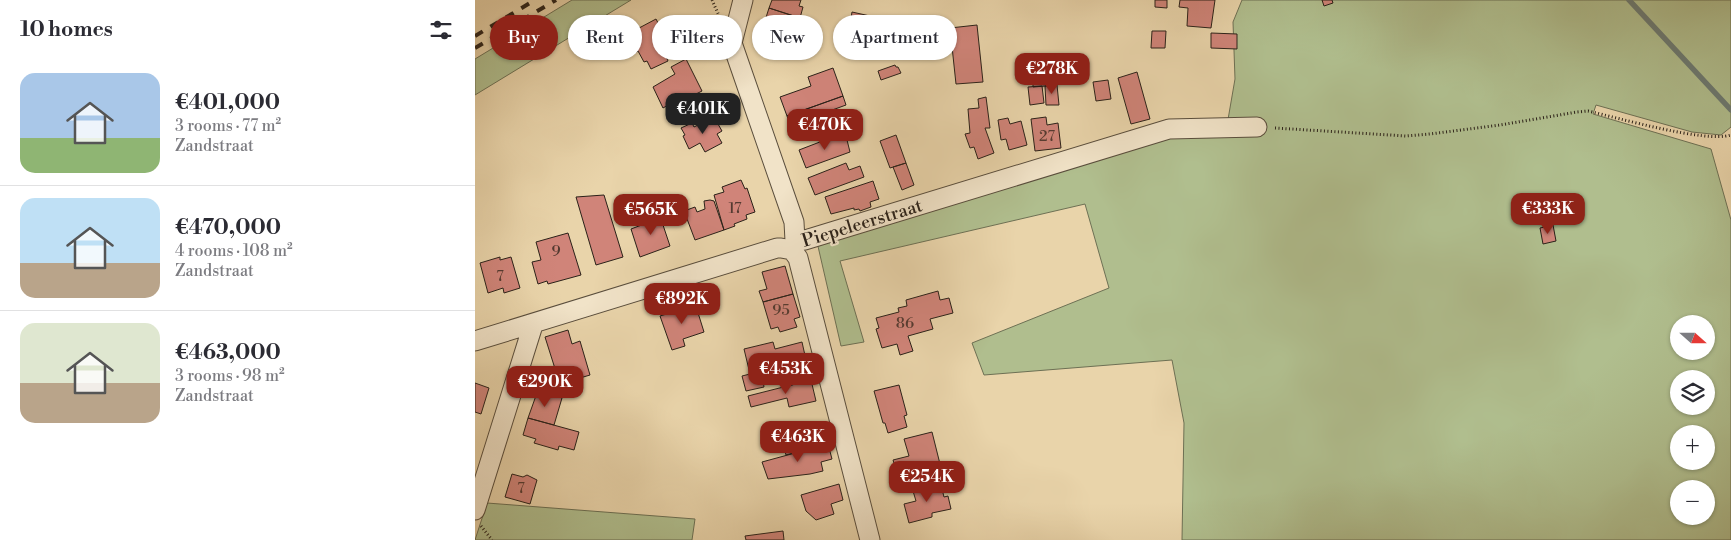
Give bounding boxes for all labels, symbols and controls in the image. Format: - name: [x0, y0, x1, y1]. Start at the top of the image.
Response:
- chip: Buy: [490, 15, 558, 60]
- chip: Rent: [568, 15, 642, 60]
- chip: Filters: [652, 15, 742, 60]
- chip: New: [752, 15, 823, 60]
- chip: Apartment: [833, 15, 957, 60]
- icon: filters: [427, 16, 455, 44]
- text: 10 homes: [20, 17, 113, 43]
- pin: €278K: [1017, 52, 1087, 95]
- text: €278K: [1026, 59, 1078, 79]
- text: €401,000: [175, 90, 280, 116]
- pin: €401K: [668, 92, 738, 135]
- icon: home: [60, 93, 120, 153]
- text: €401K: [677, 99, 729, 119]
- pin: €470K: [790, 108, 860, 151]
- text: €470K: [798, 115, 852, 135]
- text: 3 rooms · 77 m²: [175, 116, 281, 136]
- house number: 27: [1039, 127, 1055, 146]
- text: Zandstraat: [175, 136, 254, 156]
- pin: €333K: [1513, 192, 1583, 235]
- pin: €565K: [616, 194, 686, 236]
- street label: Piepeleerstraat: [799, 194, 926, 253]
- house number: 17: [728, 199, 742, 218]
- text: €333K: [1522, 199, 1574, 219]
- text: €565K: [624, 200, 678, 220]
- text: €470,000: [175, 215, 281, 241]
- icon: home: [60, 218, 120, 278]
- text: 4 rooms · 108 m²: [175, 241, 293, 261]
- house number: 9: [551, 242, 561, 261]
- text: Zandstraat: [175, 261, 254, 281]
- house number: 7: [496, 267, 504, 286]
- pin: €892K: [647, 282, 717, 325]
- text: €892K: [655, 289, 709, 309]
- house number: 95: [772, 301, 790, 320]
- house number: 86: [896, 314, 914, 333]
- north arrow: [1670, 315, 1715, 360]
- map controls: [1670, 315, 1715, 525]
- text: €463,000: [175, 340, 281, 366]
- icon: home: [60, 343, 120, 403]
- pin: €453K: [751, 352, 821, 395]
- text: €453K: [759, 359, 813, 379]
- text: 3 rooms · 98 m²: [175, 366, 285, 386]
- pin: €290K: [510, 366, 580, 408]
- button: layers: [1670, 370, 1715, 415]
- text: €290K: [517, 372, 573, 392]
- text: Zandstraat: [175, 386, 254, 406]
- pin: €463K: [763, 420, 833, 463]
- button: +: [1670, 425, 1715, 470]
- text: €463K: [771, 427, 825, 447]
- pin: €254K: [892, 460, 962, 503]
- text: €254K: [900, 467, 954, 487]
- house number: 7: [517, 479, 525, 498]
- button: −: [1670, 480, 1715, 525]

